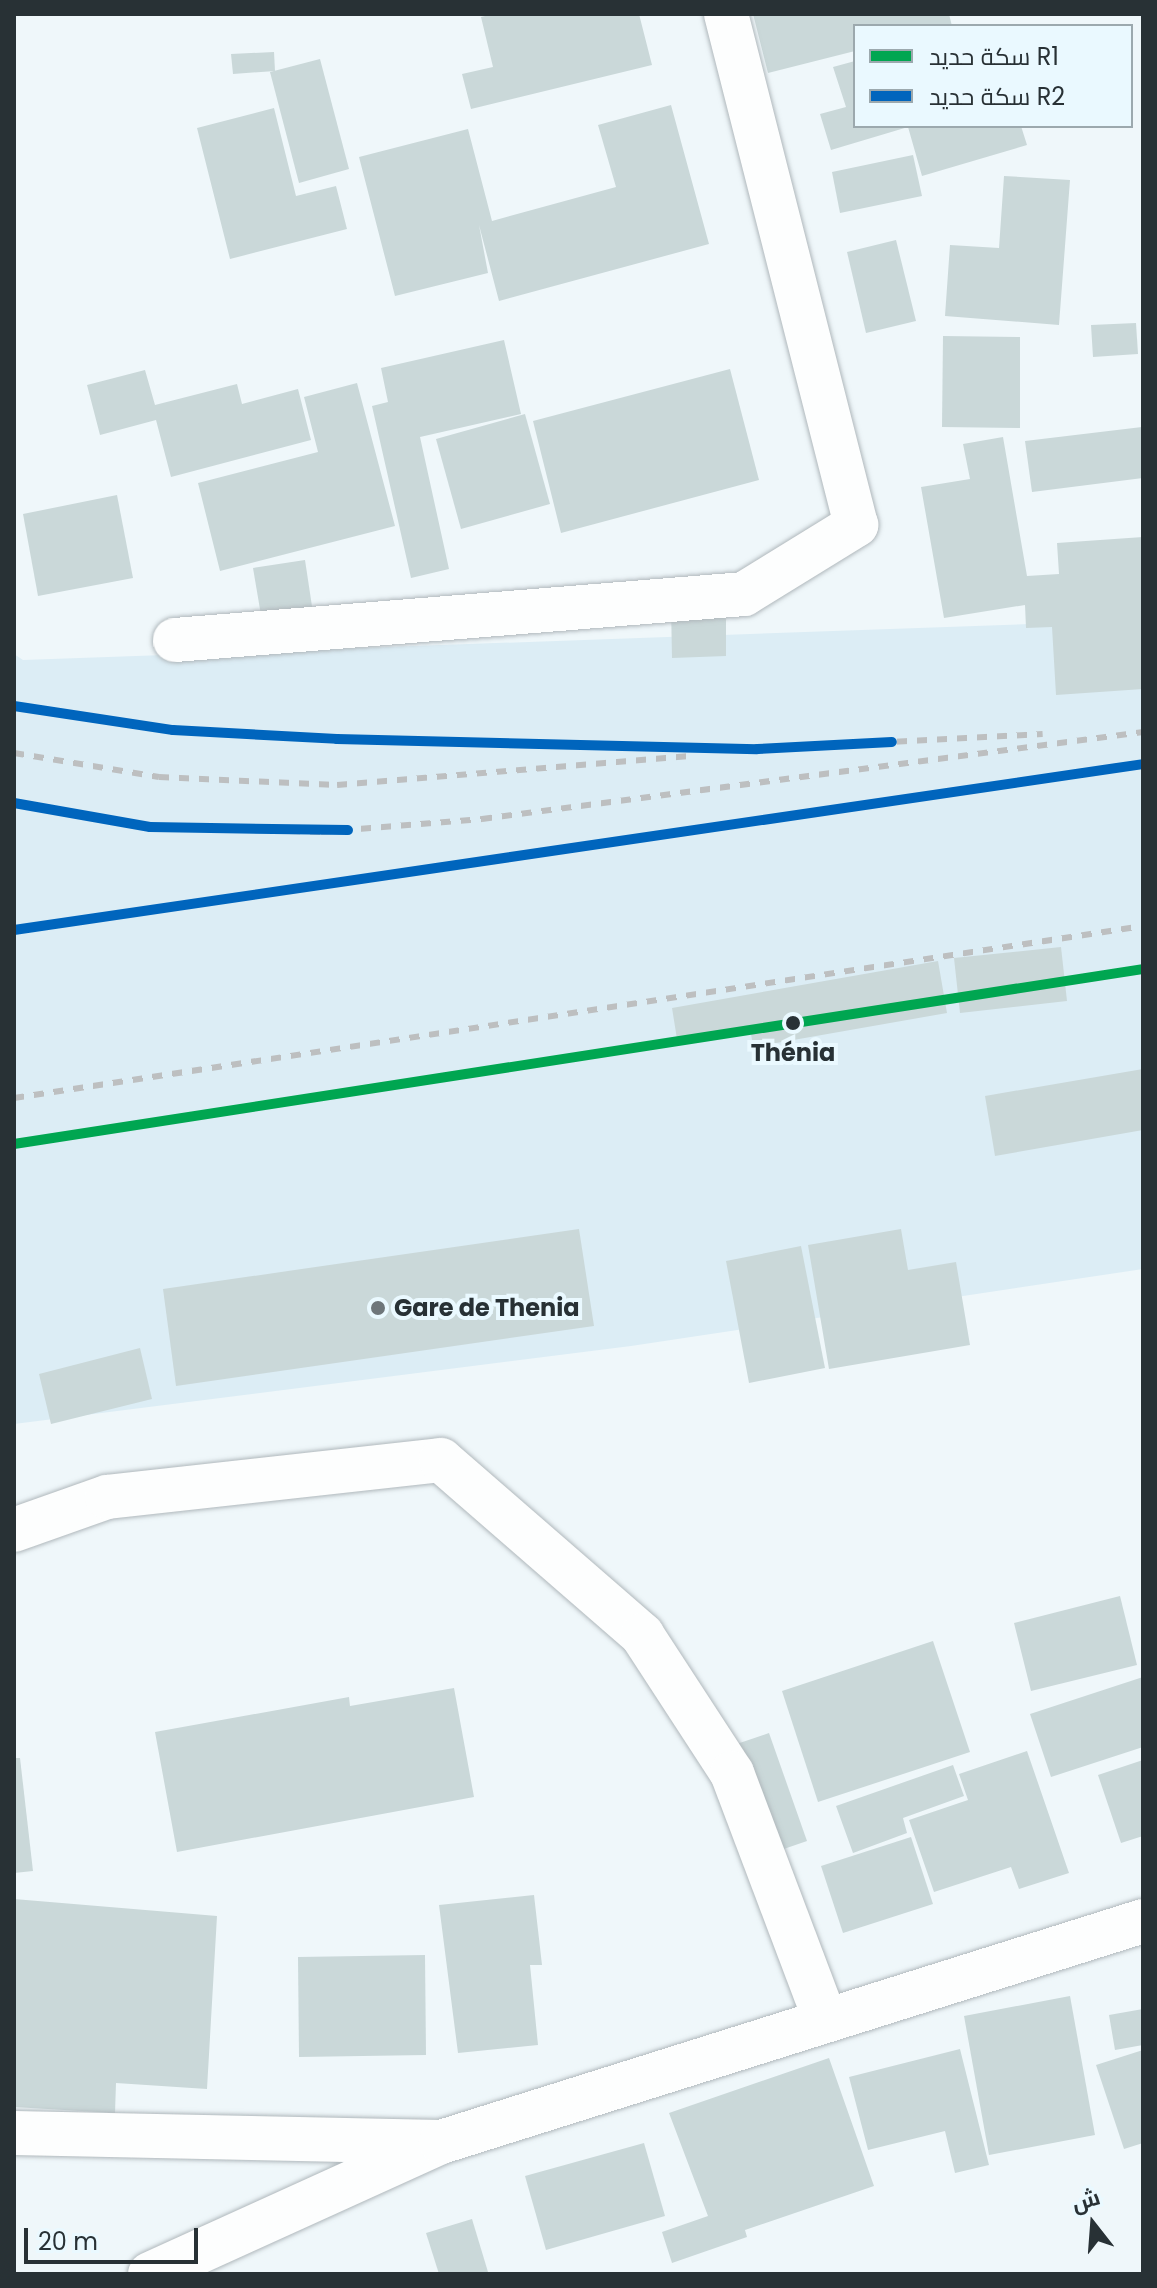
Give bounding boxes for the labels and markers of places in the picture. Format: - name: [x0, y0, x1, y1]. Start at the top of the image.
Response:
- marker: Thénia: [781, 1011, 805, 1035]
- place label: Thénia: [751, 1039, 835, 1067]
- place label: Gare de Thenia: [394, 1294, 580, 1322]
- marker: Gare de Thenia: [369, 1299, 387, 1317]

